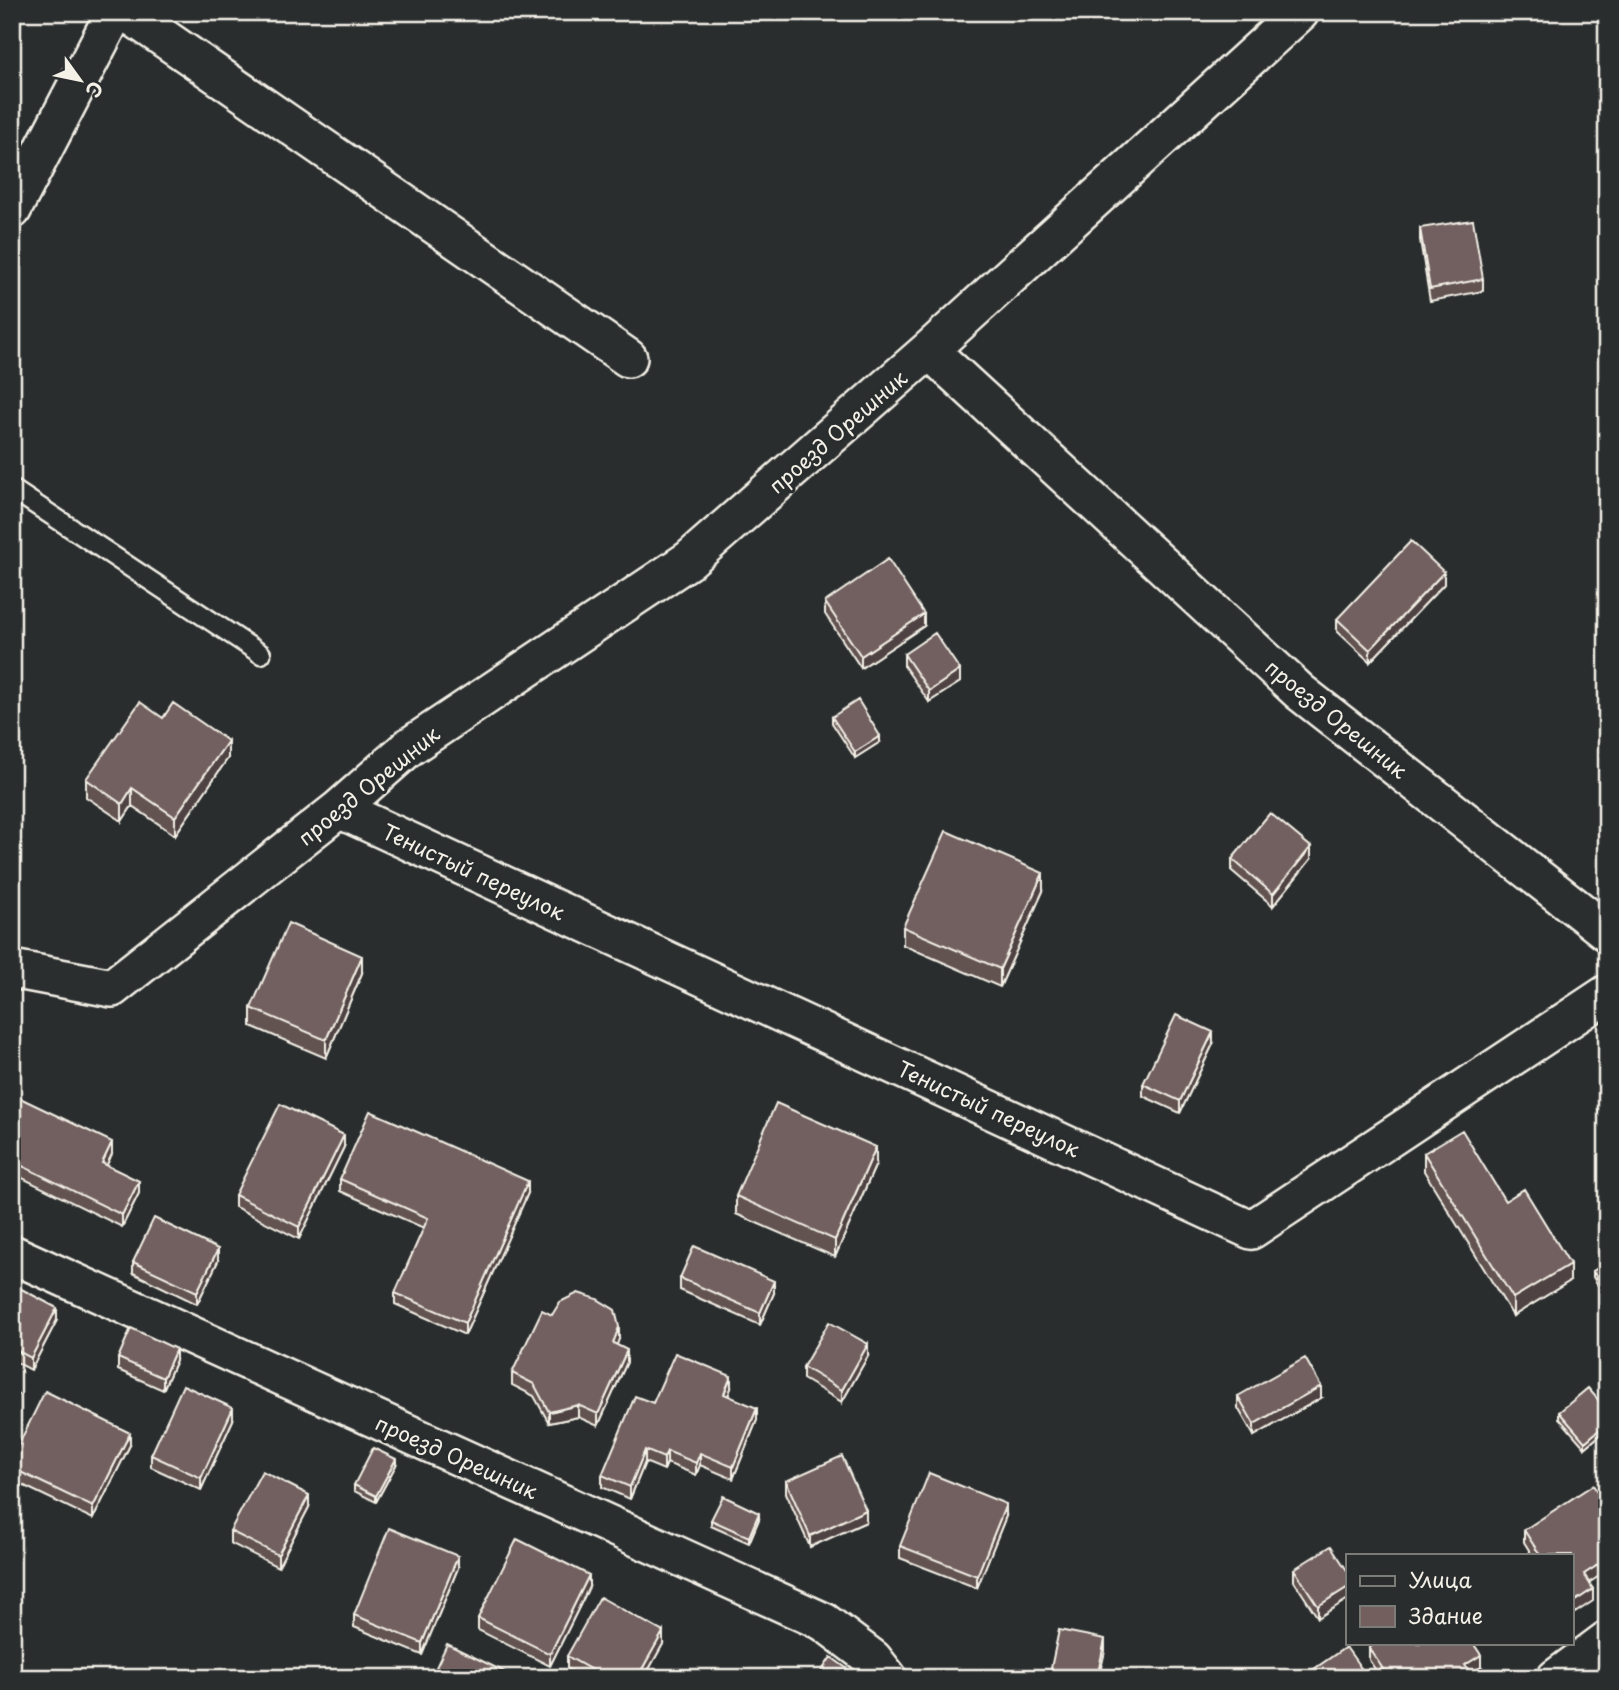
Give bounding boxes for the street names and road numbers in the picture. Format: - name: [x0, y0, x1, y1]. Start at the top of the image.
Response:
- street label: проезд Орешник: [761, 361, 914, 500]
- street label: проезд Орешник: [1259, 651, 1415, 786]
- street label: проезд Орешник: [290, 717, 446, 852]
- street label: Тенистый переулок: [377, 815, 571, 928]
- street label: Тенистый переулок: [892, 1052, 1086, 1165]
- street label: проезд Орешник: [371, 1406, 544, 1506]

